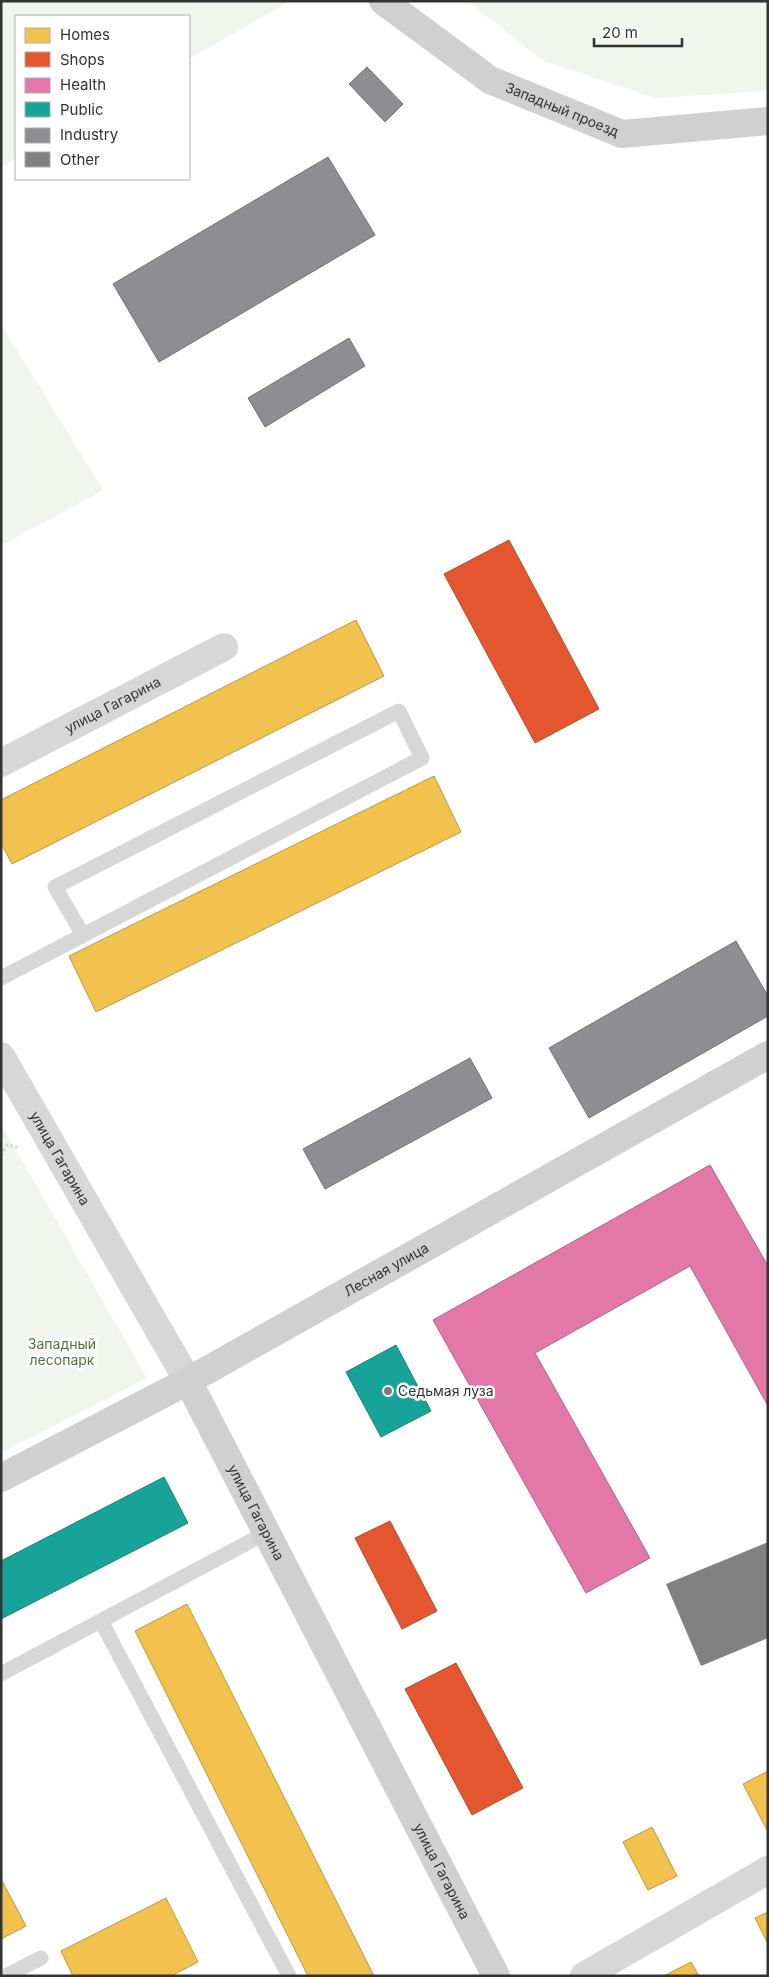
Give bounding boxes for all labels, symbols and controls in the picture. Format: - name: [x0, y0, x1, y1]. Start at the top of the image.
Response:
- legend: [15, 15, 190, 180]
- scale bar: [594, 15, 682, 47]
- text: 20 m: [602, 23, 638, 42]
- text: Homes: [60, 25, 110, 44]
- text: Shops: [60, 50, 105, 69]
- text: Health: [60, 75, 106, 94]
- street label: Западный проезд: [503, 78, 622, 140]
- text: Public: [60, 100, 103, 119]
- text: Industry: [60, 125, 119, 144]
- text: Other: [60, 150, 100, 169]
- street label: улица Гагарина: [62, 672, 163, 736]
- street label: улица Гагарина: [27, 1108, 94, 1208]
- street label: Лесная улица: [341, 1239, 431, 1300]
- park label: Западный лесопарк: [28, 1335, 96, 1368]
- place label: Седьмая луза: [398, 1382, 494, 1399]
- marker: Седьмая луза: [382, 1385, 394, 1397]
- street label: улица Гагарина: [225, 1461, 288, 1563]
- street label: улица Гагарина: [410, 1820, 474, 1922]

